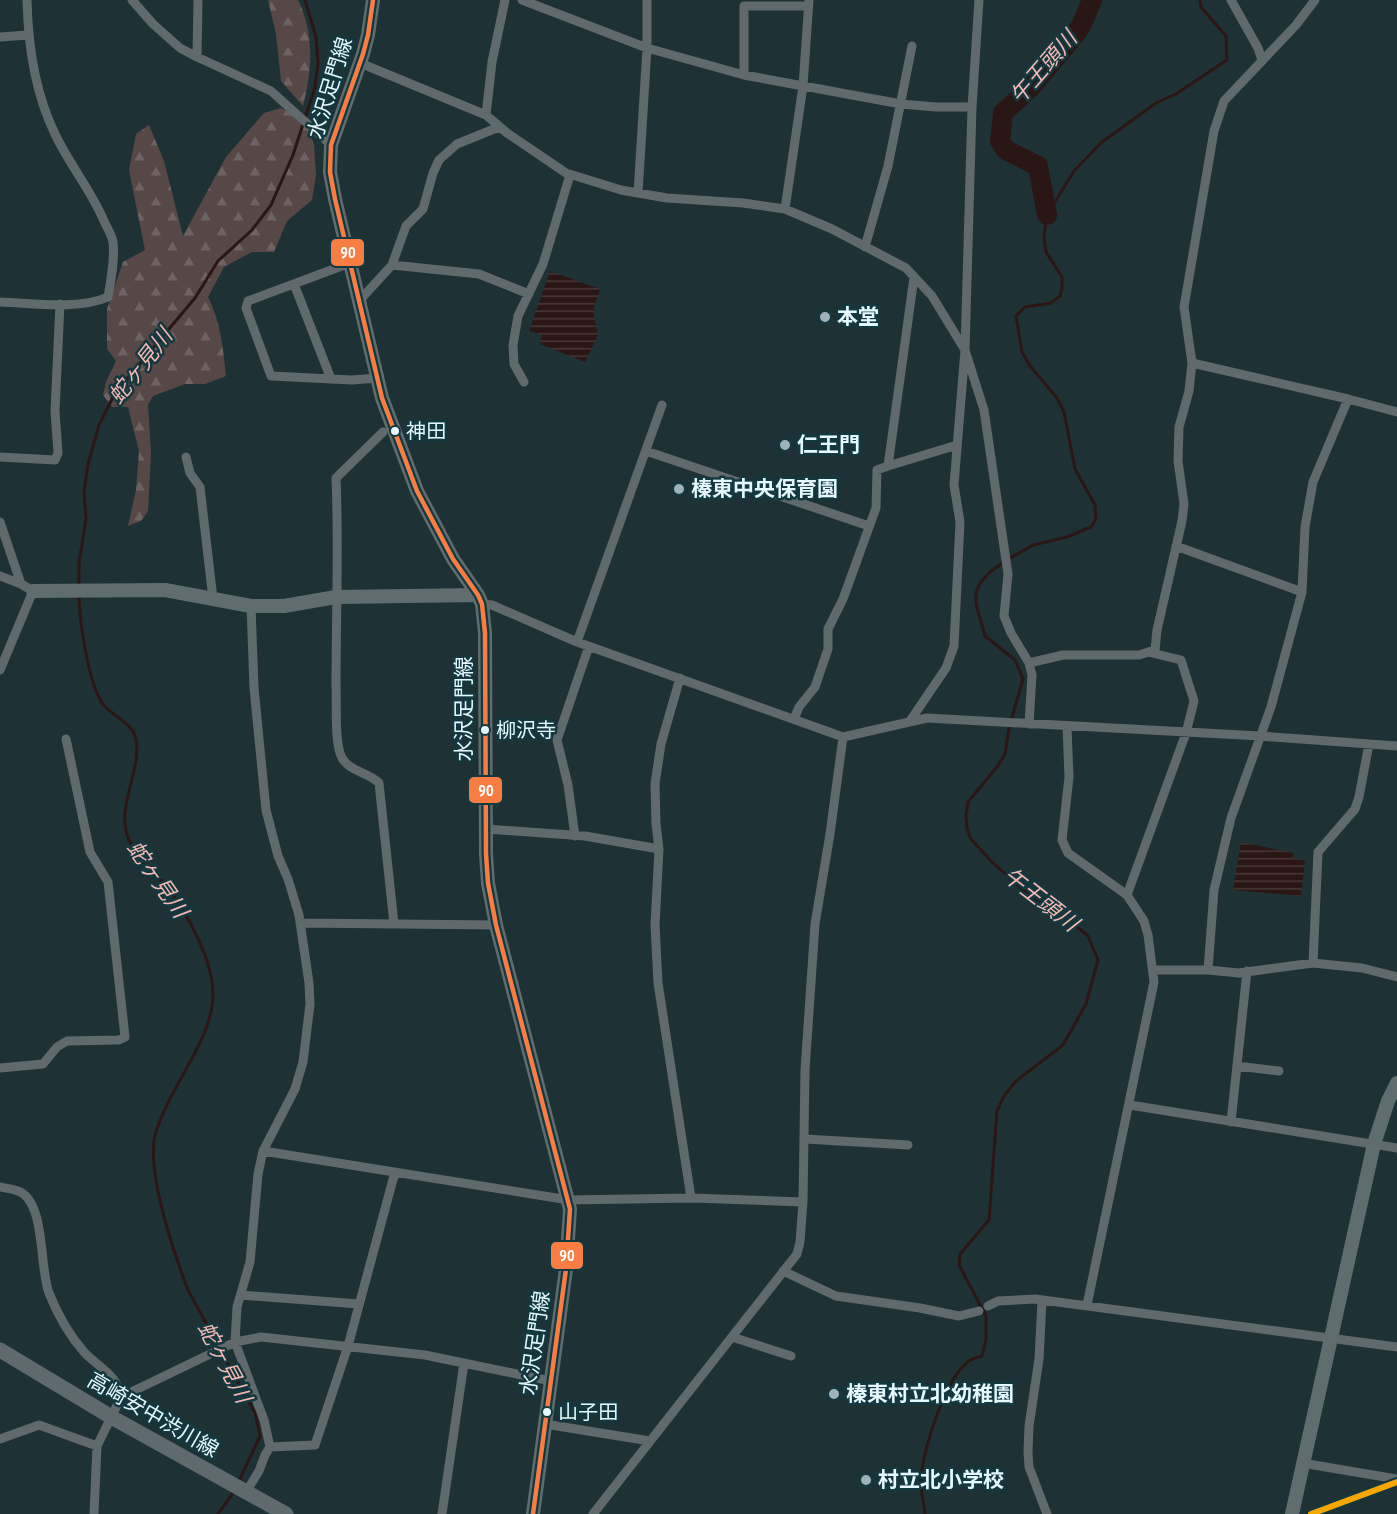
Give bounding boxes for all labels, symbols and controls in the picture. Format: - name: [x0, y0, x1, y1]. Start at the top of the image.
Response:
- water label: 午王頭川: [1004, 23, 1084, 109]
- street label: 水沢足門線: [301, 34, 358, 142]
- line badge: 90: [330, 238, 365, 267]
- text: 90: [340, 242, 356, 262]
- place label: 本堂: [837, 303, 879, 330]
- marker: 本堂: [818, 310, 832, 324]
- water label: 蛇ヶ見川: [102, 321, 179, 409]
- place label: 神田: [406, 418, 446, 444]
- marker: 神田: [389, 425, 401, 437]
- place label: 仁王門: [797, 431, 860, 458]
- marker: 仁王門: [778, 438, 792, 452]
- place label: 榛東中央保育園: [691, 475, 838, 502]
- marker: 榛東中央保育園: [672, 482, 686, 496]
- street label: 水沢足門線: [450, 657, 477, 762]
- place label: 柳沢寺: [496, 717, 556, 743]
- marker: 柳沢寺: [479, 724, 491, 736]
- line badge: 90: [468, 776, 503, 804]
- text: 90: [478, 780, 494, 800]
- water label: 蛇ヶ見川: [121, 835, 196, 925]
- water label: 午王頭川: [998, 861, 1086, 938]
- line badge: 90: [550, 1241, 584, 1270]
- text: 90: [559, 1245, 575, 1265]
- street label: 水沢足門線: [514, 1289, 555, 1397]
- water label: 蛇ヶ見川: [192, 1317, 259, 1409]
- street label: 高崎安中渋川線: [83, 1366, 224, 1463]
- place label: 榛東村立北幼稚園: [846, 1380, 1014, 1407]
- marker: 榛東村立北幼稚園: [827, 1387, 841, 1401]
- place label: 山子田: [558, 1399, 618, 1425]
- marker: 山子田: [541, 1406, 553, 1418]
- place label: 村立北小学校: [878, 1466, 1004, 1493]
- marker: 村立北小学校: [859, 1473, 873, 1487]

